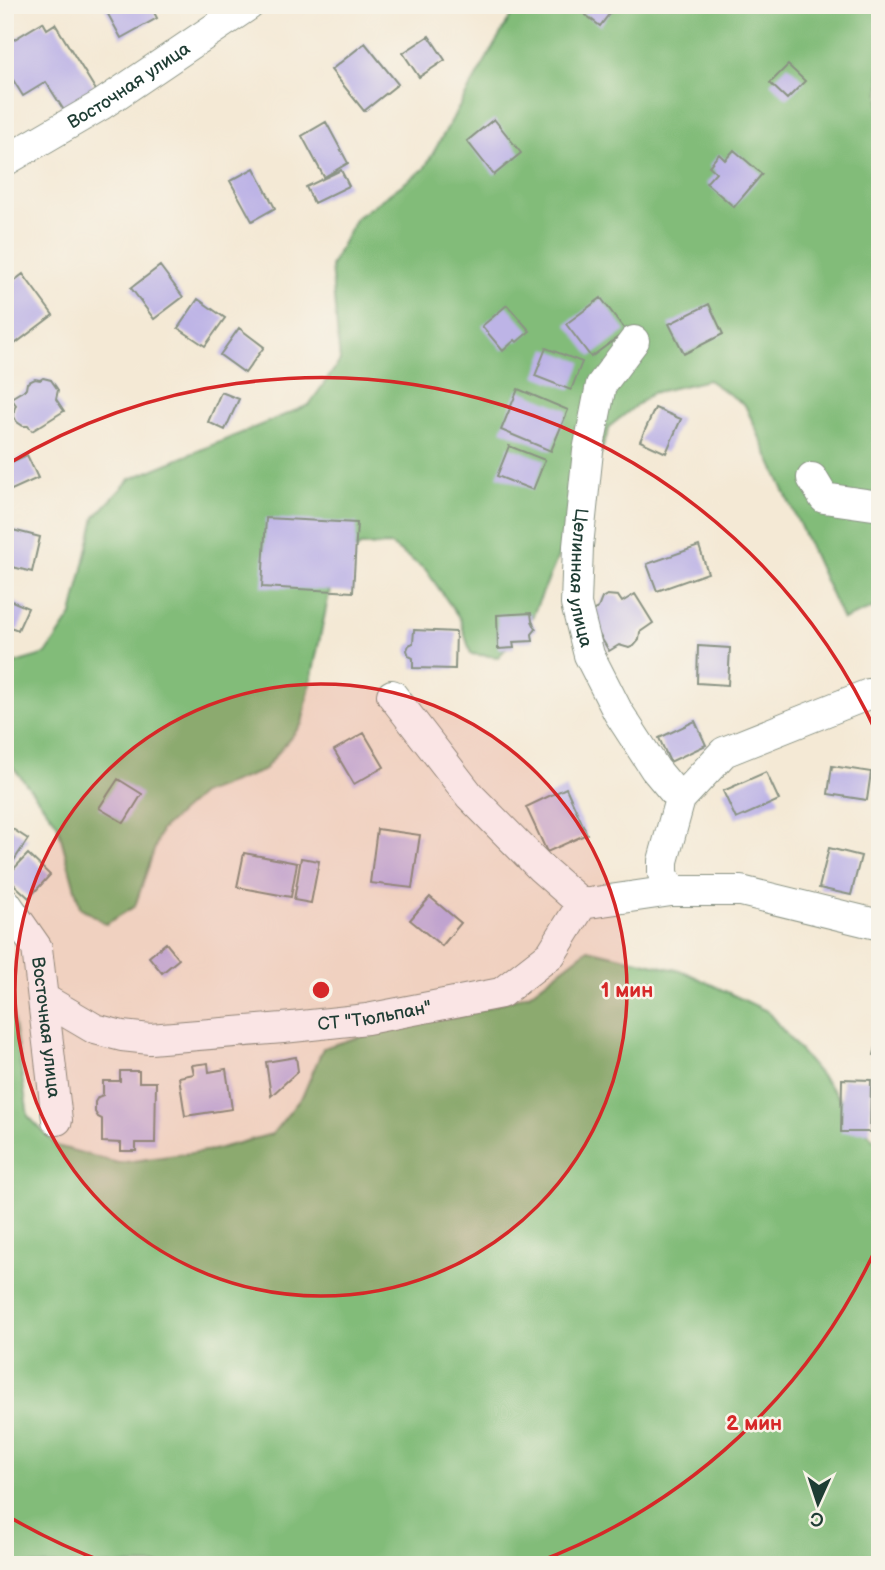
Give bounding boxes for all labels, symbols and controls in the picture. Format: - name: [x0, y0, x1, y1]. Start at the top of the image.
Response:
- street label: Восточная улица: [64, 37, 194, 133]
- street label: Целинная улица: [565, 507, 597, 650]
- street label: Восточная улица: [28, 956, 65, 1100]
- centre of rings: [309, 978, 333, 1002]
- text: 1 мин: [601, 978, 653, 1003]
- street label: СТ "Тюльпан": [316, 996, 433, 1035]
- text: 2 мин: [726, 1411, 782, 1436]
- north arrow: [784, 1468, 854, 1538]
- text: С: [810, 1507, 824, 1530]

